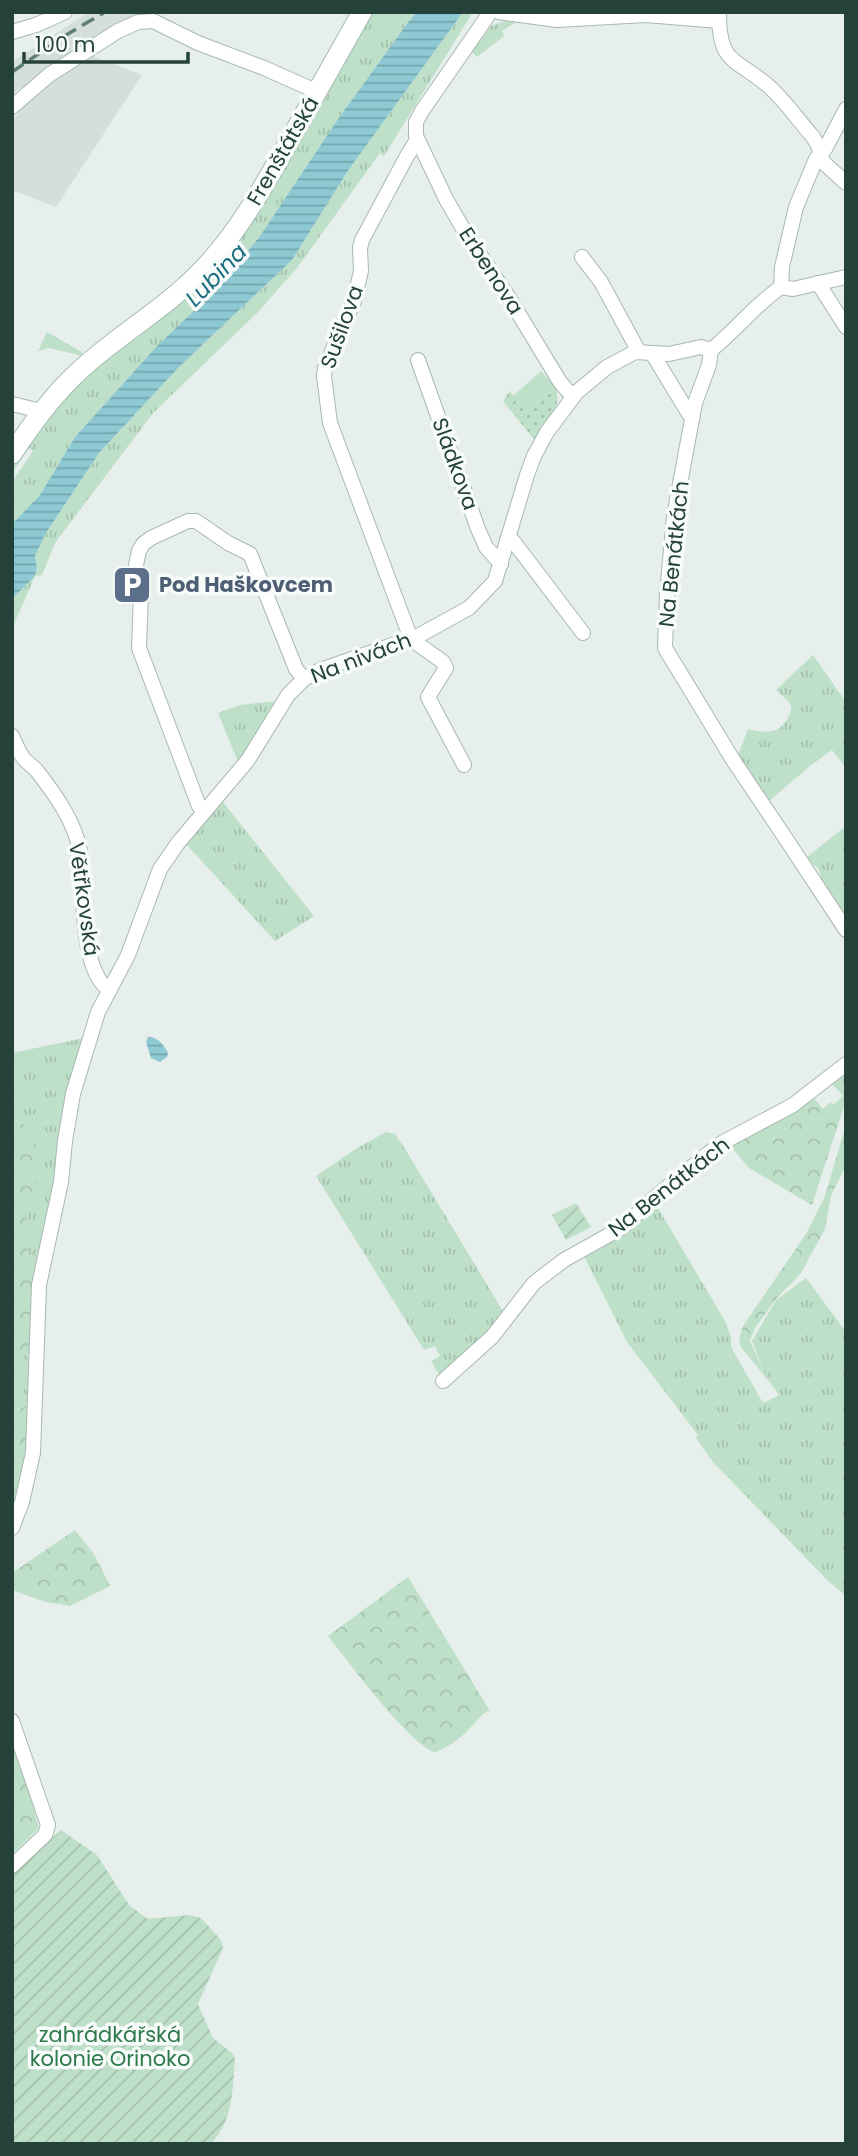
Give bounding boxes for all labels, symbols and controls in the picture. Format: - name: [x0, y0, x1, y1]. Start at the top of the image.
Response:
- scale bar: [24, 21, 189, 65]
- text: 100 m: [35, 30, 95, 59]
- street label: Frenštátská: [240, 91, 325, 211]
- street label: Erbenova: [452, 221, 530, 320]
- water label: Lubina: [178, 236, 254, 314]
- street label: Sušilova: [313, 281, 370, 372]
- street label: Sládkova: [425, 414, 486, 514]
- street label: Na Benátkách: [651, 479, 696, 629]
- parking icon: Pod Haškovcem: [111, 564, 153, 606]
- place label: Pod Haškovcem: [159, 570, 333, 599]
- street label: Na nivách: [306, 625, 415, 690]
- street label: Větřkovská: [62, 840, 107, 958]
- street label: Na Benátkách: [602, 1130, 736, 1243]
- park label: zahrádkářská kolonie Orinoko: [30, 2020, 190, 2073]

